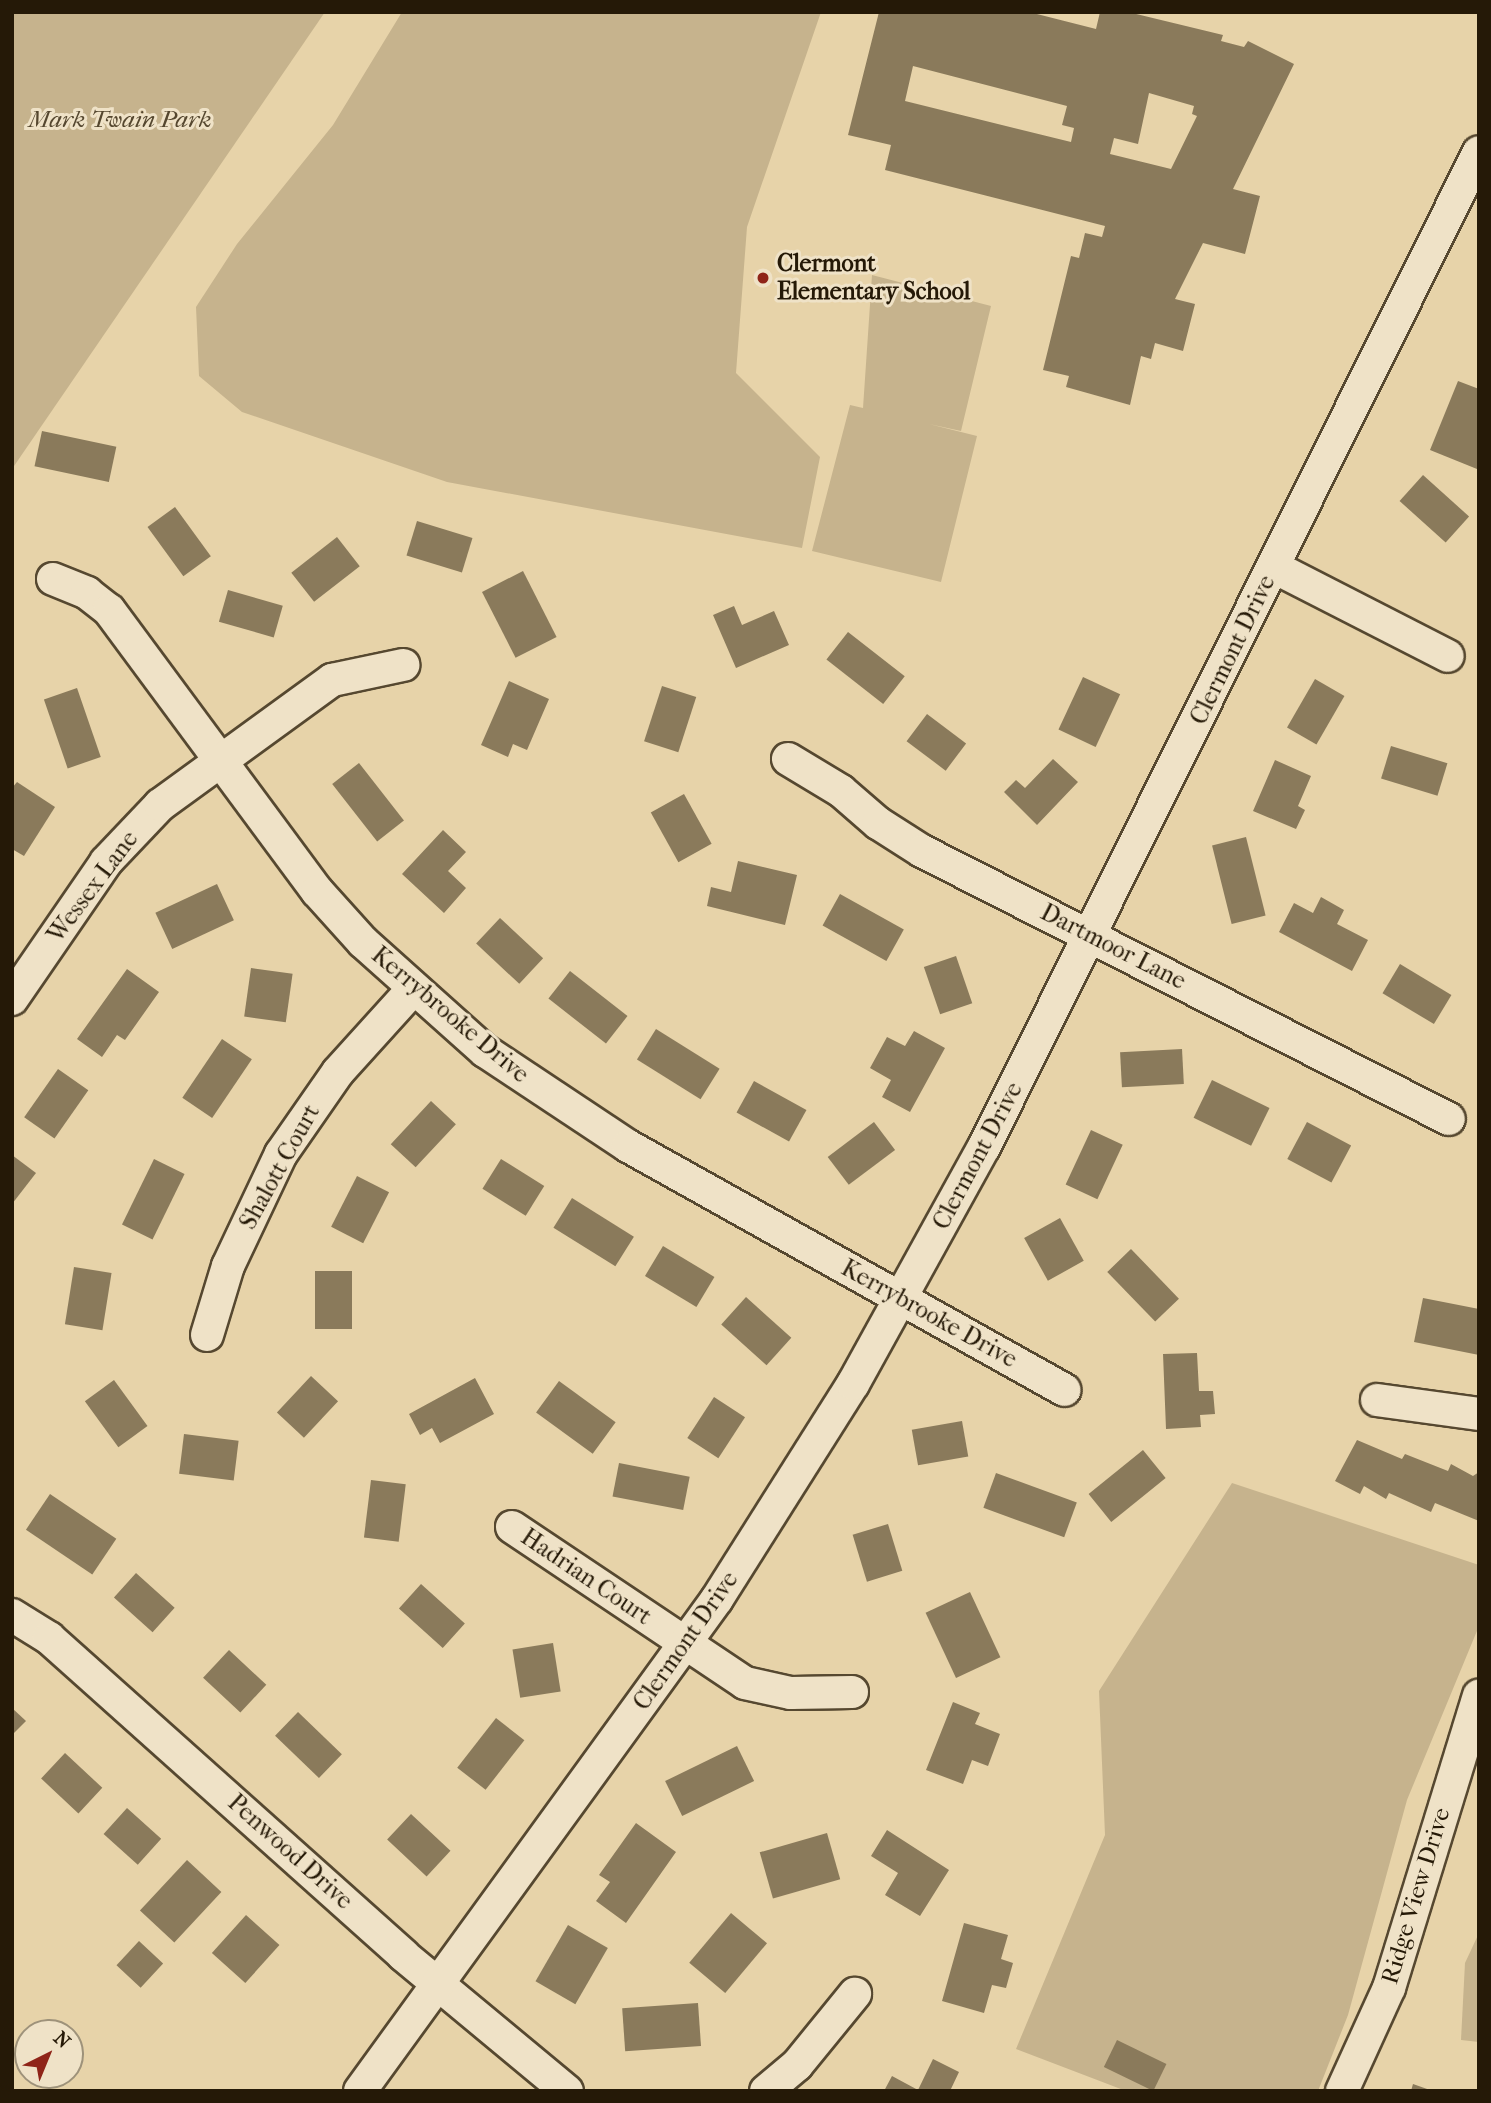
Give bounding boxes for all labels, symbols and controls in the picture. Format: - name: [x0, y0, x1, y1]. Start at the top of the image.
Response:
- park label: Mark Twain Park: [29, 106, 211, 134]
- place label: Clermont Elementary School: [777, 250, 970, 306]
- marker: Clermont Elementary School: [755, 270, 771, 286]
- street label: Clermont Drive: [1184, 571, 1282, 729]
- street label: Wessex Lane: [42, 826, 144, 948]
- street label: Dartmoor Lane: [1036, 898, 1190, 996]
- street label: Kerrybrooke Drive: [366, 941, 534, 1089]
- street label: Clermont Drive: [927, 1077, 1029, 1235]
- street label: Shalott Court: [234, 1100, 326, 1234]
- street label: Kerrybrooke Drive: [836, 1254, 1022, 1374]
- street label: Hadrian Court: [515, 1523, 657, 1631]
- street label: Clermont Drive: [628, 1566, 744, 1716]
- street label: Penwood Drive: [222, 1788, 358, 1916]
- street label: Ridge View Drive: [1375, 1804, 1457, 1988]
- north arrow: [14, 2019, 84, 2089]
- text: N: [49, 2027, 75, 2053]

